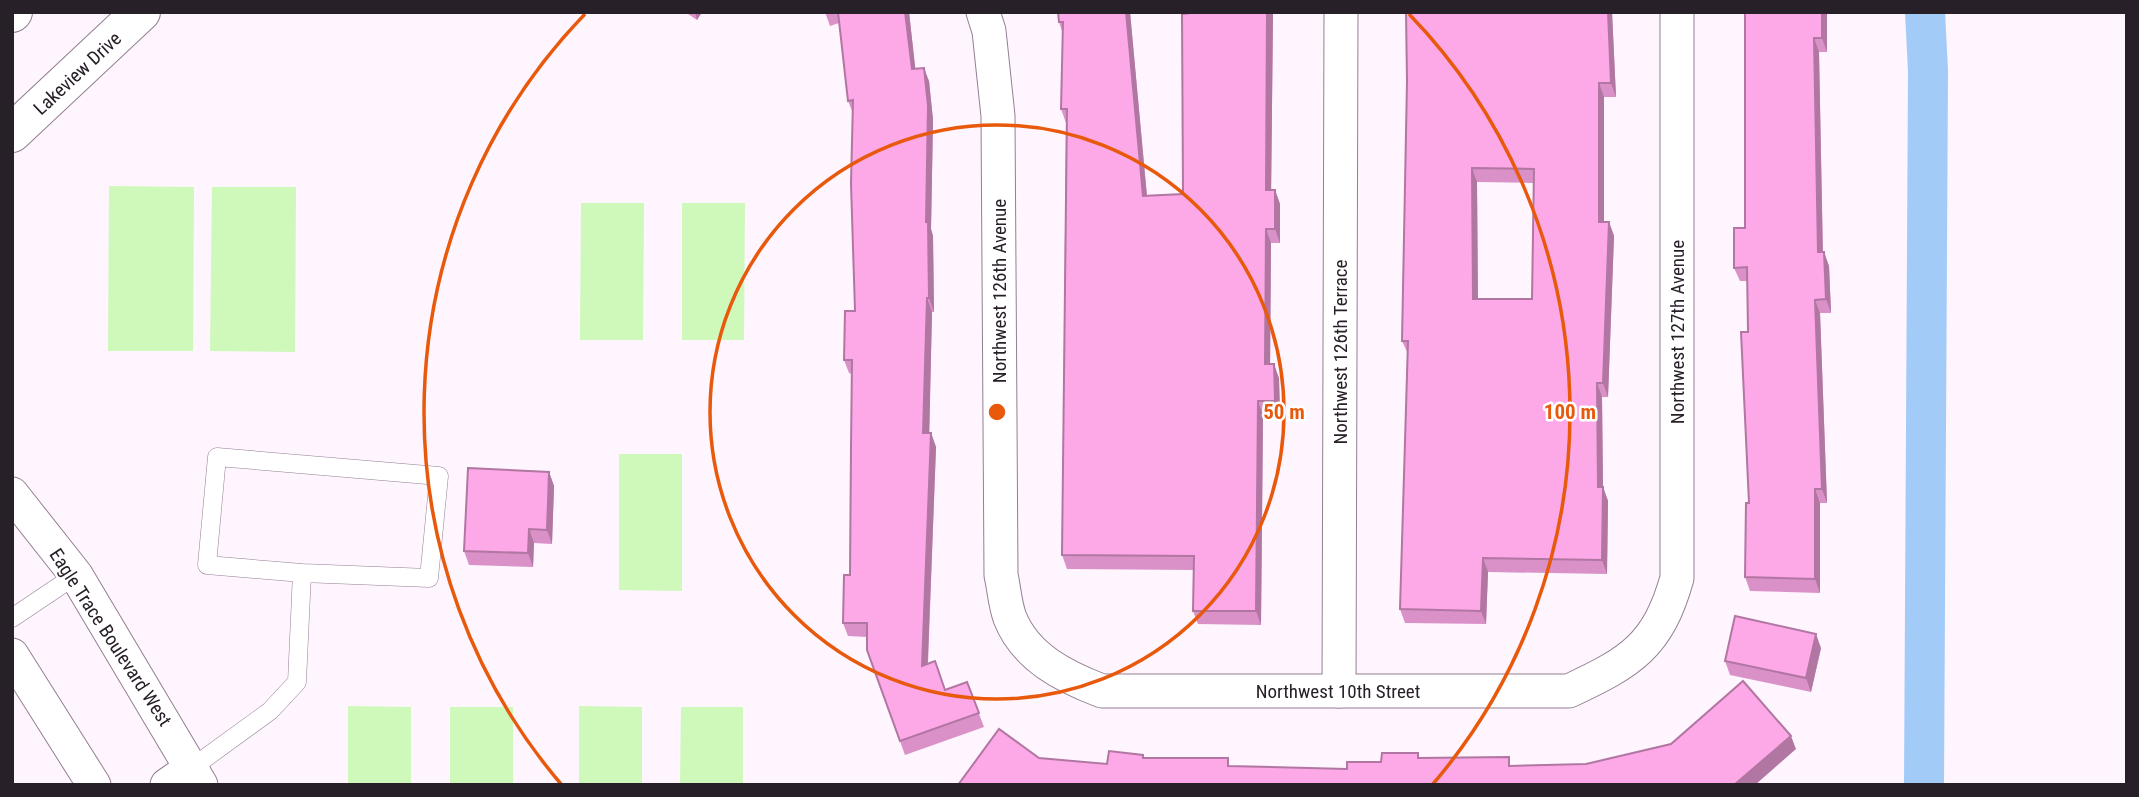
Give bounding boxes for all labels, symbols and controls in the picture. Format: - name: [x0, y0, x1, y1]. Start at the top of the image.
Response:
- street label: Lakeview Drive: [29, 27, 126, 120]
- street label: Northwest 126th Avenue: [988, 199, 1011, 383]
- street label: Northwest 127th Avenue: [1666, 240, 1689, 424]
- street label: Northwest 126th Terrace: [1329, 259, 1352, 445]
- centre of rings: [985, 400, 1009, 424]
- text: 50 m: [1263, 400, 1305, 424]
- text: 100 m: [1544, 400, 1596, 424]
- street label: Eagle Trace Boulevard West: [45, 544, 177, 730]
- street label: Northwest 10th Street: [1256, 680, 1420, 703]

